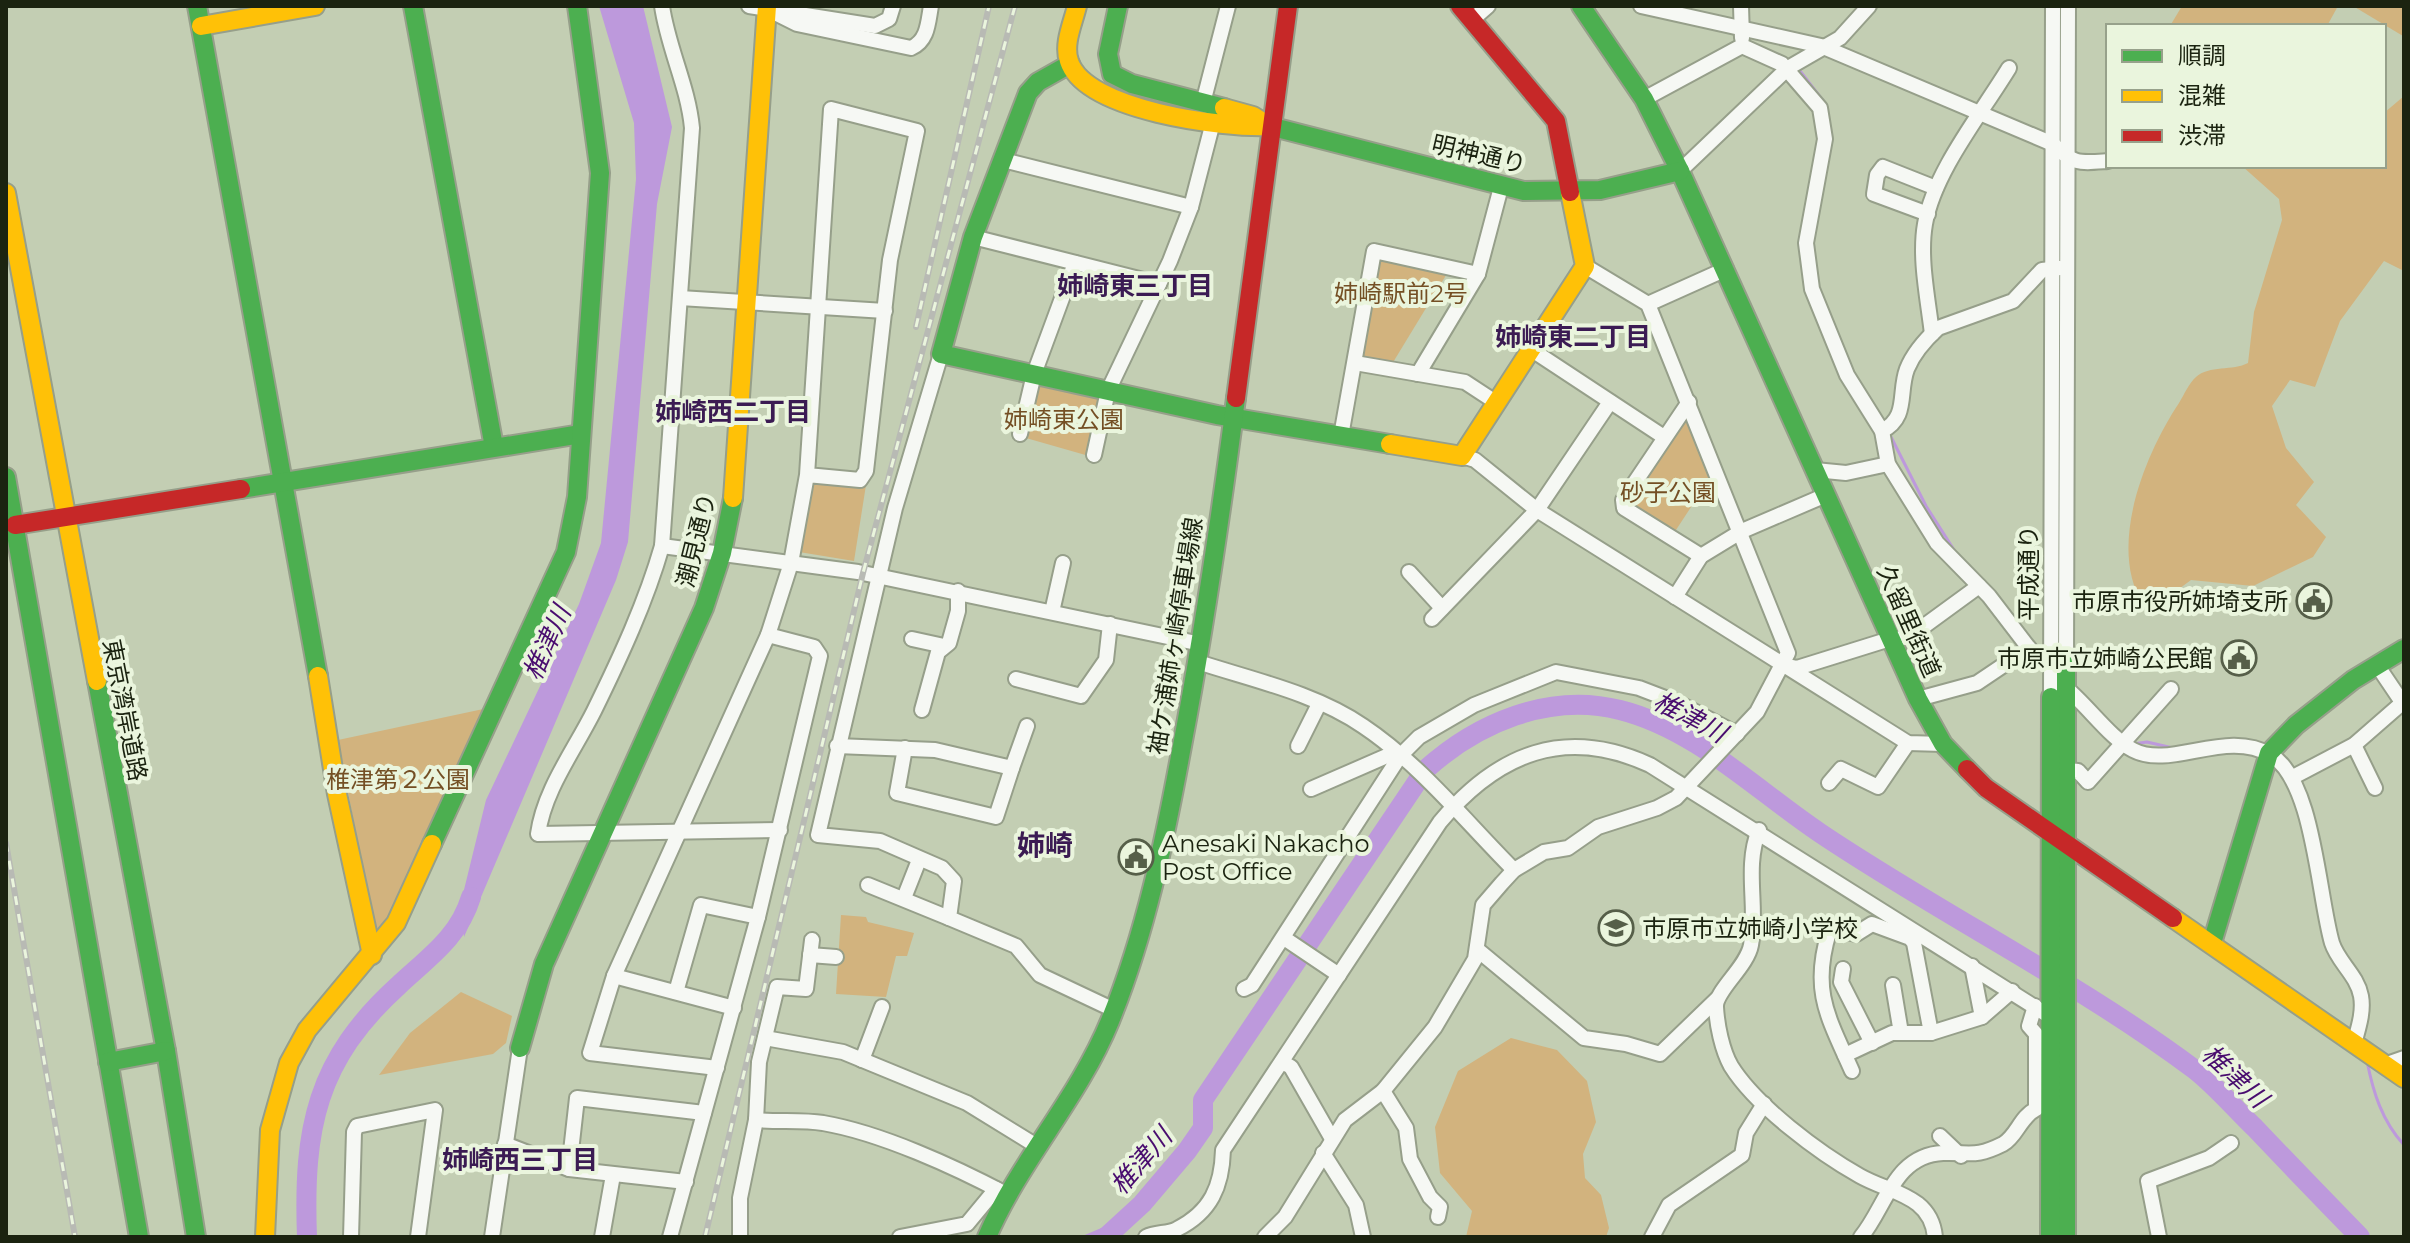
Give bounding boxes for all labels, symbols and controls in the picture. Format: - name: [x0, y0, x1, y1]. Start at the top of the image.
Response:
- legend: [2106, 24, 2386, 168]
- text: 順調: [2178, 41, 2226, 70]
- text: 混雑: [2178, 81, 2226, 110]
- text: 渋滞: [2178, 121, 2226, 150]
- street label: 明神通り: [1429, 129, 1529, 179]
- district label: 姉崎東三丁目: [1057, 270, 1213, 302]
- park label: 姉崎駅前2号: [1334, 279, 1468, 308]
- district label: 姉崎東二丁目: [1495, 321, 1651, 353]
- district label: 姉崎西二丁目: [655, 396, 811, 428]
- park label: 姉崎東公園: [1004, 405, 1124, 434]
- park label: 砂子公園: [1620, 478, 1716, 507]
- street label: 潮見通り: [670, 490, 722, 590]
- street label: 袖ケ浦姉ヶ崎停車場線: [1142, 515, 1208, 757]
- street label: 平成通り: [2014, 525, 2043, 621]
- street label: 久留里街道: [1871, 560, 1947, 682]
- public building icon: 市原市役所姉埼支所: [2295, 582, 2333, 620]
- place label: 市原市役所姉埼支所: [2072, 587, 2288, 616]
- water label: 椎津川: [517, 598, 579, 685]
- street label: 東京湾岸道路: [97, 637, 153, 783]
- public building icon: 市原市立姉崎公民館: [2220, 639, 2258, 677]
- place label: 市原市立姉崎公民館: [1997, 644, 2213, 673]
- water label: 椎津川: [1648, 685, 1735, 751]
- park label: 椎津第２公園: [326, 765, 470, 794]
- district label: 姉崎: [1017, 828, 1073, 862]
- place label: Anesaki Nakacho Post Office: [1162, 829, 1369, 886]
- public building icon: Anesaki Nakacho Post Office: [1117, 838, 1155, 876]
- school or university icon: 市原市立姉崎小学校: [1597, 909, 1635, 947]
- place label: 市原市立姉崎小学校: [1642, 914, 1858, 943]
- water label: 椎津川: [2196, 1038, 2277, 1116]
- water label: 椎津川: [1103, 1119, 1181, 1201]
- district label: 姉崎西三丁目: [442, 1144, 598, 1176]

